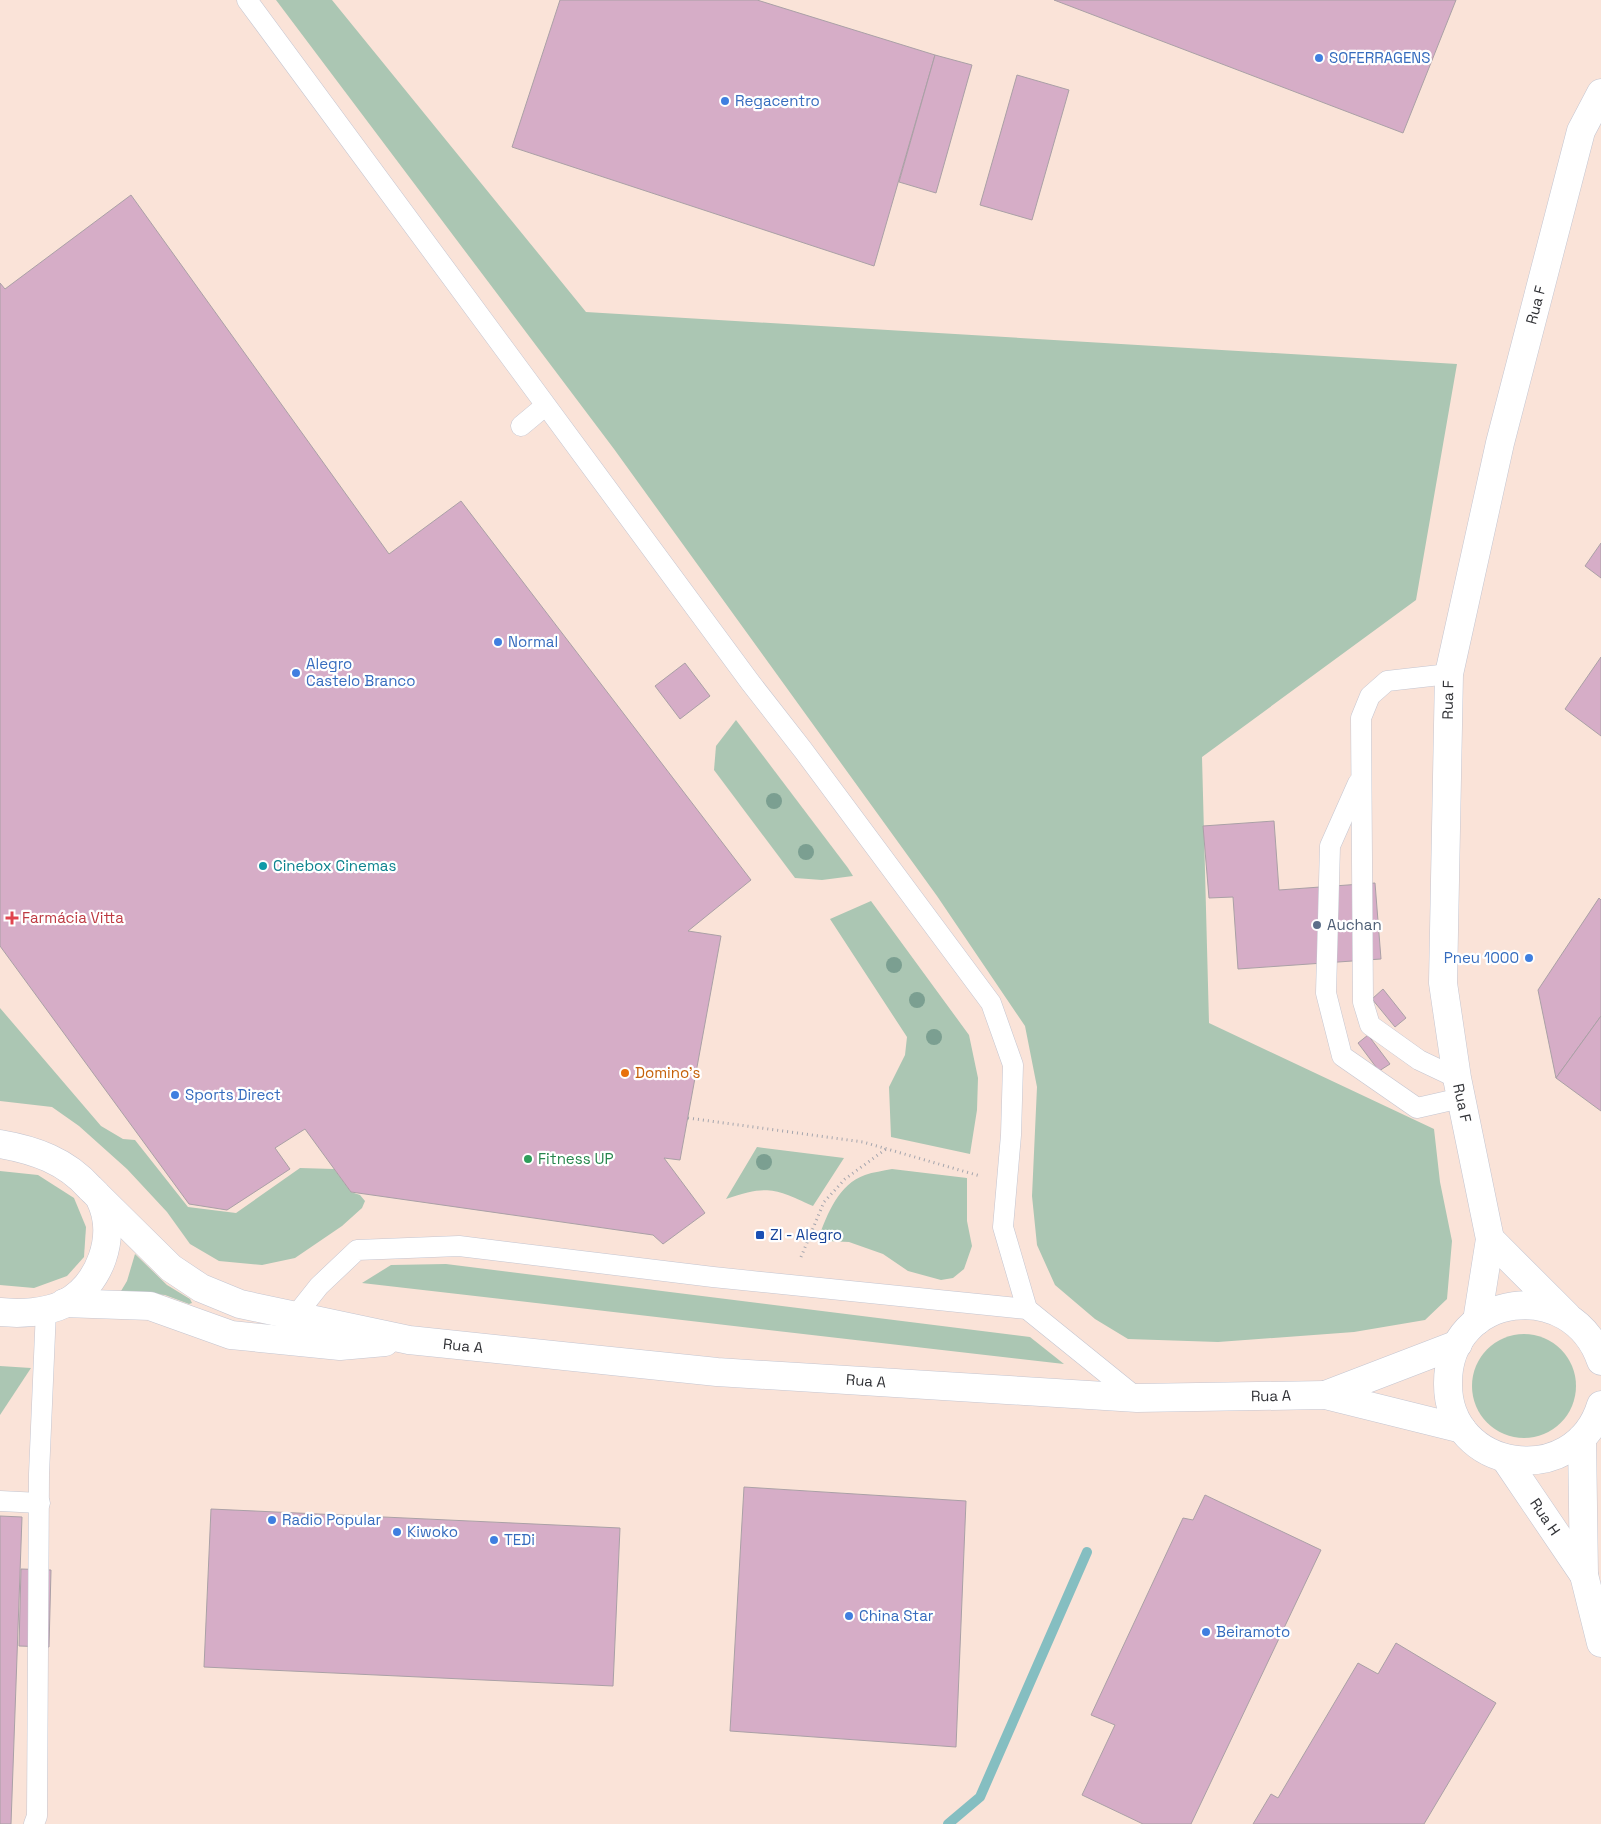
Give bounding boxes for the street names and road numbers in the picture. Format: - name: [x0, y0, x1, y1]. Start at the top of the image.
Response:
- street label: Rua F: [1521, 283, 1550, 326]
- street label: Rua F: [1438, 680, 1457, 720]
- street label: Rua F: [1449, 1082, 1476, 1124]
- street label: Rua A: [442, 1334, 485, 1357]
- street label: Rua A: [845, 1370, 887, 1391]
- street label: Rua A: [1251, 1386, 1292, 1405]
- street label: Rua H: [1526, 1494, 1565, 1539]

